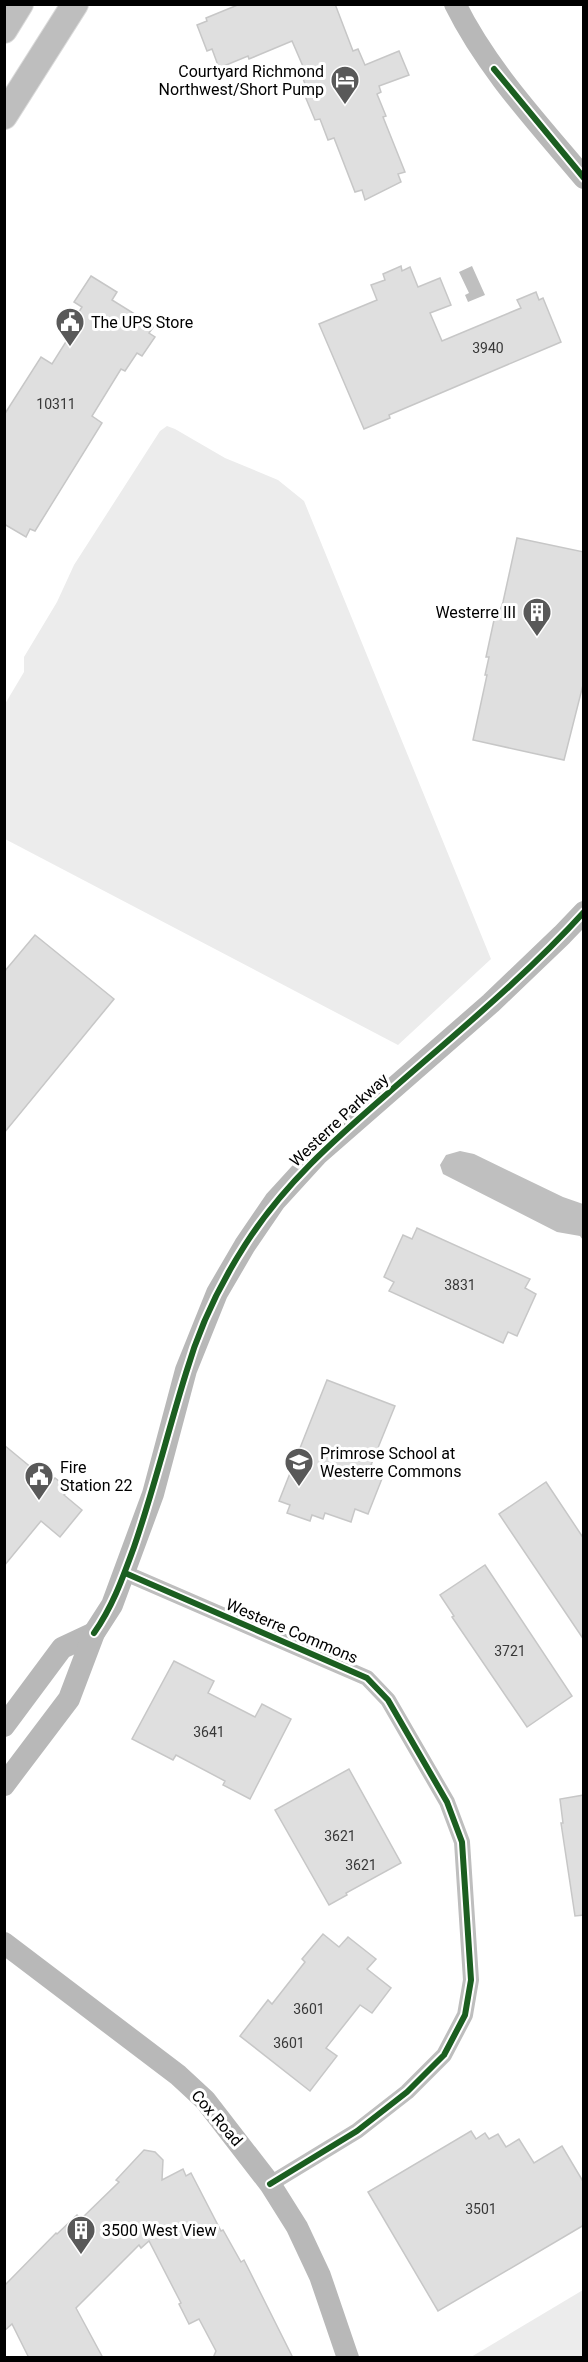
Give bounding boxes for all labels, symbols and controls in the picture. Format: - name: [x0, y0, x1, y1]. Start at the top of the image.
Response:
- place label: Courtyard Richmond Northwest/Short Pump: [159, 62, 324, 99]
- hotel icon: Courtyard Richmond Northwest/Short Pump: [329, 64, 361, 106]
- public building icon: The UPS Store: [54, 306, 86, 348]
- place label: The UPS Store: [91, 313, 193, 332]
- house number: 3940: [472, 340, 504, 356]
- house number: 10311: [36, 396, 76, 412]
- building icon: Westerre III: [521, 596, 553, 638]
- place label: Westerre III: [435, 603, 516, 622]
- street label: Westerre Parkway: [286, 1069, 393, 1171]
- house number: 3831: [444, 1277, 476, 1293]
- place label: Primrose School at Westerre Commons: [320, 1444, 461, 1481]
- school or university icon: Primrose School at Westerre Commons: [283, 1446, 315, 1488]
- place label: Fire Station 22: [60, 1458, 132, 1495]
- public building icon: Fire Station 22: [23, 1460, 55, 1502]
- street label: Westerre Commons: [223, 1595, 361, 1667]
- house number: 3721: [494, 1643, 526, 1659]
- house number: 3641: [193, 1724, 225, 1740]
- house number: 3621: [324, 1828, 356, 1844]
- house number: 3621: [345, 1857, 377, 1873]
- house number: 3601: [293, 2001, 325, 2017]
- house number: 3601: [273, 2035, 305, 2051]
- street label: Cox Road: [188, 2086, 246, 2150]
- house number: 3501: [465, 2201, 497, 2217]
- building icon: 3500 West View: [65, 2214, 97, 2256]
- place label: 3500 West View: [102, 2221, 216, 2240]

